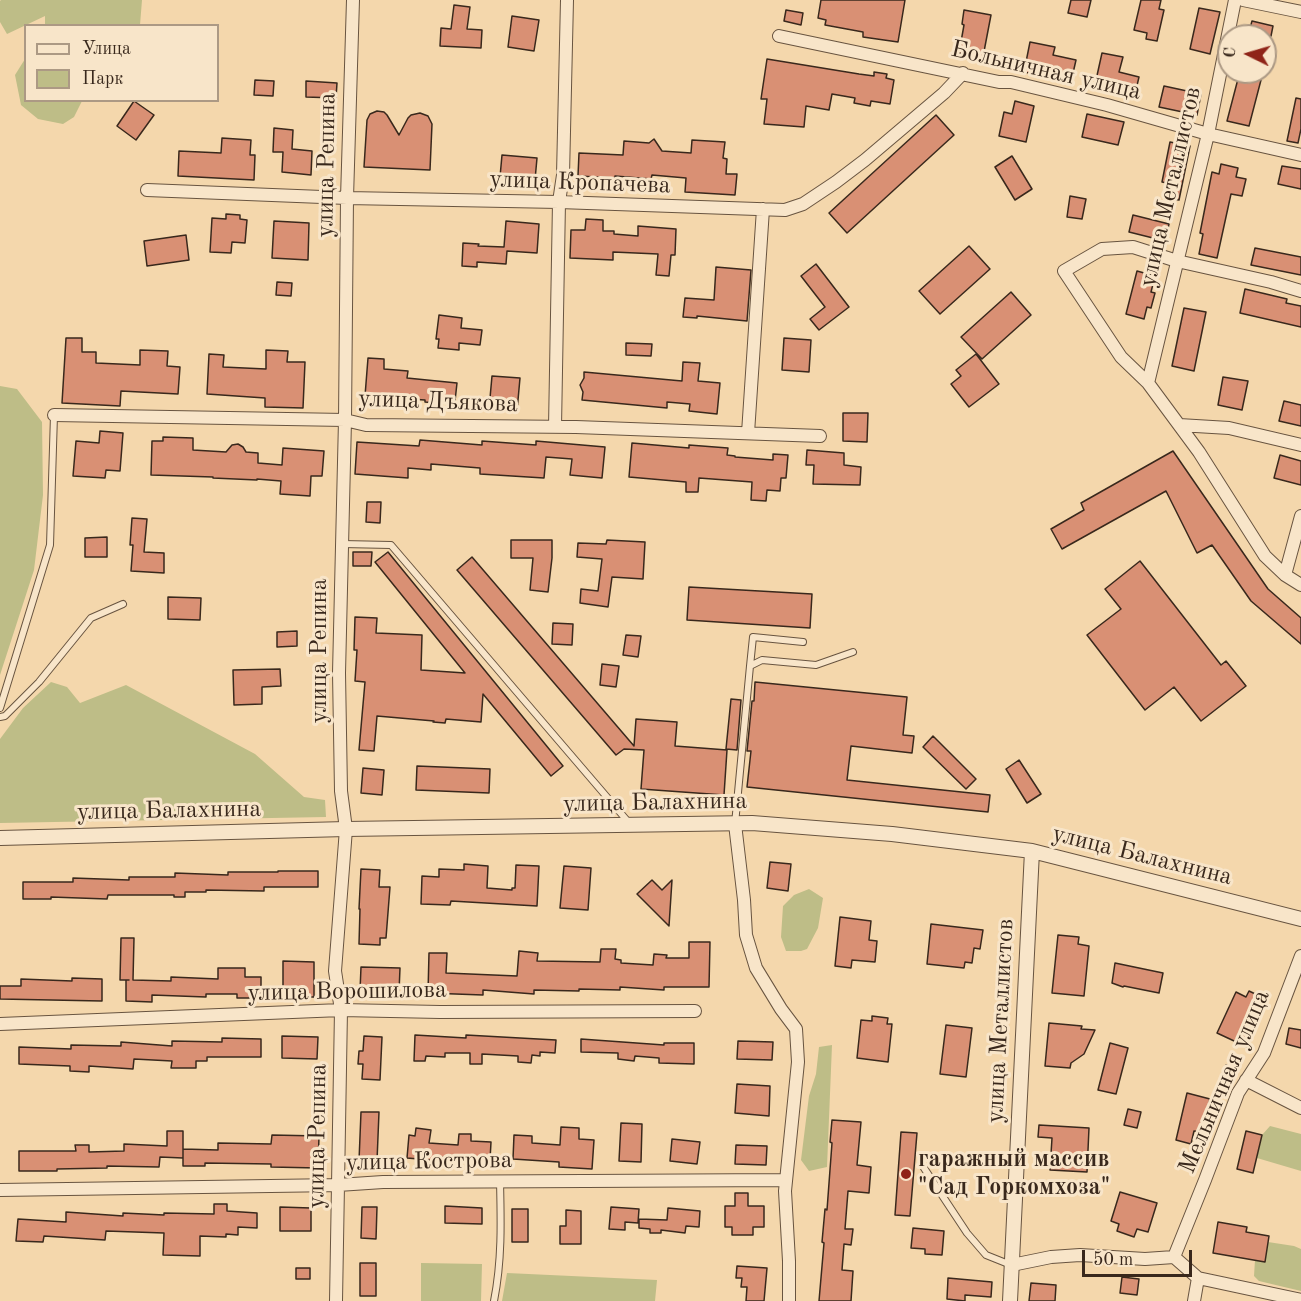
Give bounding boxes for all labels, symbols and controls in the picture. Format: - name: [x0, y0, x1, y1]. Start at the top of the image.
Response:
- legend: [24, 24, 219, 102]
- north arrow: [1217, 24, 1277, 84]
- street label: Больничная улица: [948, 35, 1144, 107]
- text: Улица: [82, 40, 131, 58]
- text: С: [1223, 47, 1239, 59]
- text: Парк: [82, 70, 123, 88]
- street label: улица Металлистов: [1134, 84, 1208, 290]
- street label: улица Репина: [311, 92, 343, 238]
- street label: улица Кропачева: [489, 165, 671, 201]
- street label: улица Дъякова: [358, 385, 518, 419]
- street label: улица Репина: [306, 578, 334, 724]
- street label: улица Балахнина: [563, 787, 747, 819]
- street label: улица Балахнина: [77, 795, 261, 827]
- street label: улица Балахнина: [1049, 820, 1235, 892]
- street label: улица Металлистов: [981, 918, 1021, 1124]
- street label: улица Ворошилова: [247, 976, 447, 1008]
- street label: Мельничная улица: [1173, 986, 1277, 1178]
- street label: улица Репина: [302, 1063, 334, 1209]
- street label: улица Кострова: [345, 1146, 513, 1178]
- place label: гаражный массив "Сад Горкомхоза": [918, 1146, 1110, 1202]
- marker: гаражный массив "Сад Горкомхоза": [899, 1167, 913, 1181]
- scale bar: [1085, 1238, 1194, 1276]
- text: 50 m: [1093, 1251, 1133, 1269]

